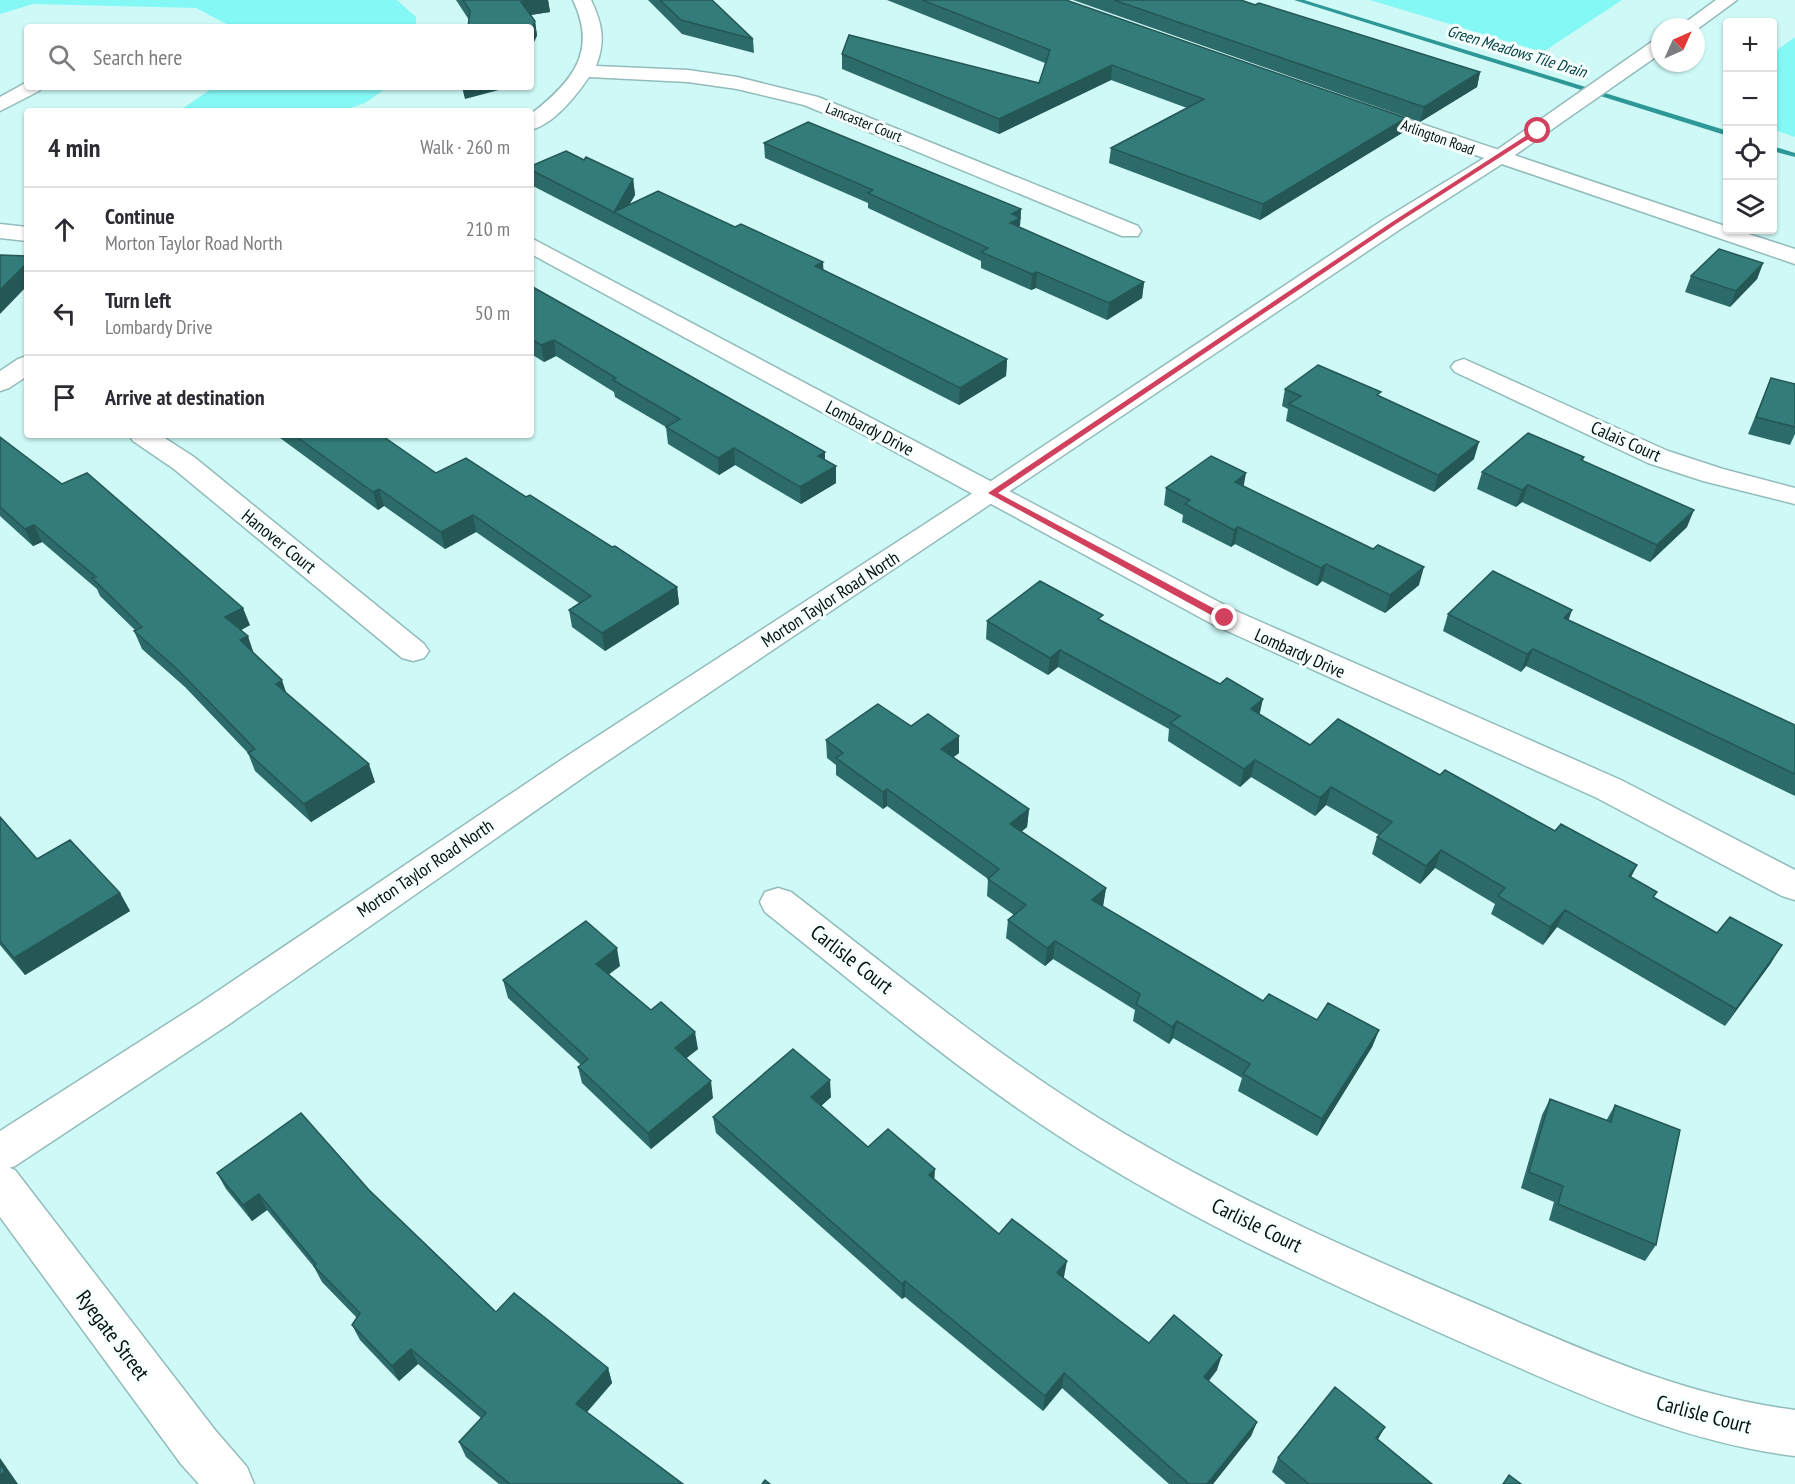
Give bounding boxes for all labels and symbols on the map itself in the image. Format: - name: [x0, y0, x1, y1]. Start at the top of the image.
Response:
- north arrow: [1651, 18, 1705, 72]
- water label: Green Meadows Tile Drain: [1445, 20, 1590, 82]
- street label: Lancaster Court: [823, 98, 905, 146]
- street label: Arlington Road: [1399, 115, 1477, 159]
- route start: [1524, 117, 1550, 143]
- street label: Lombardy Drive: [822, 395, 918, 461]
- street label: Calais Court: [1587, 415, 1665, 467]
- street label: Hanover Court: [237, 504, 321, 578]
- street label: Morton Taylor Road North: [757, 546, 903, 652]
- route end: [1211, 604, 1237, 630]
- street label: Lombardy Drive: [1251, 623, 1349, 683]
- street label: Morton Taylor Road North: [352, 814, 498, 922]
- street label: Carlisle Court: [805, 918, 899, 1000]
- street label: Carlisle Court: [1207, 1192, 1307, 1259]
- street label: Ryegate Street: [70, 1285, 156, 1385]
- street label: Carlisle Court: [1654, 1388, 1755, 1440]

